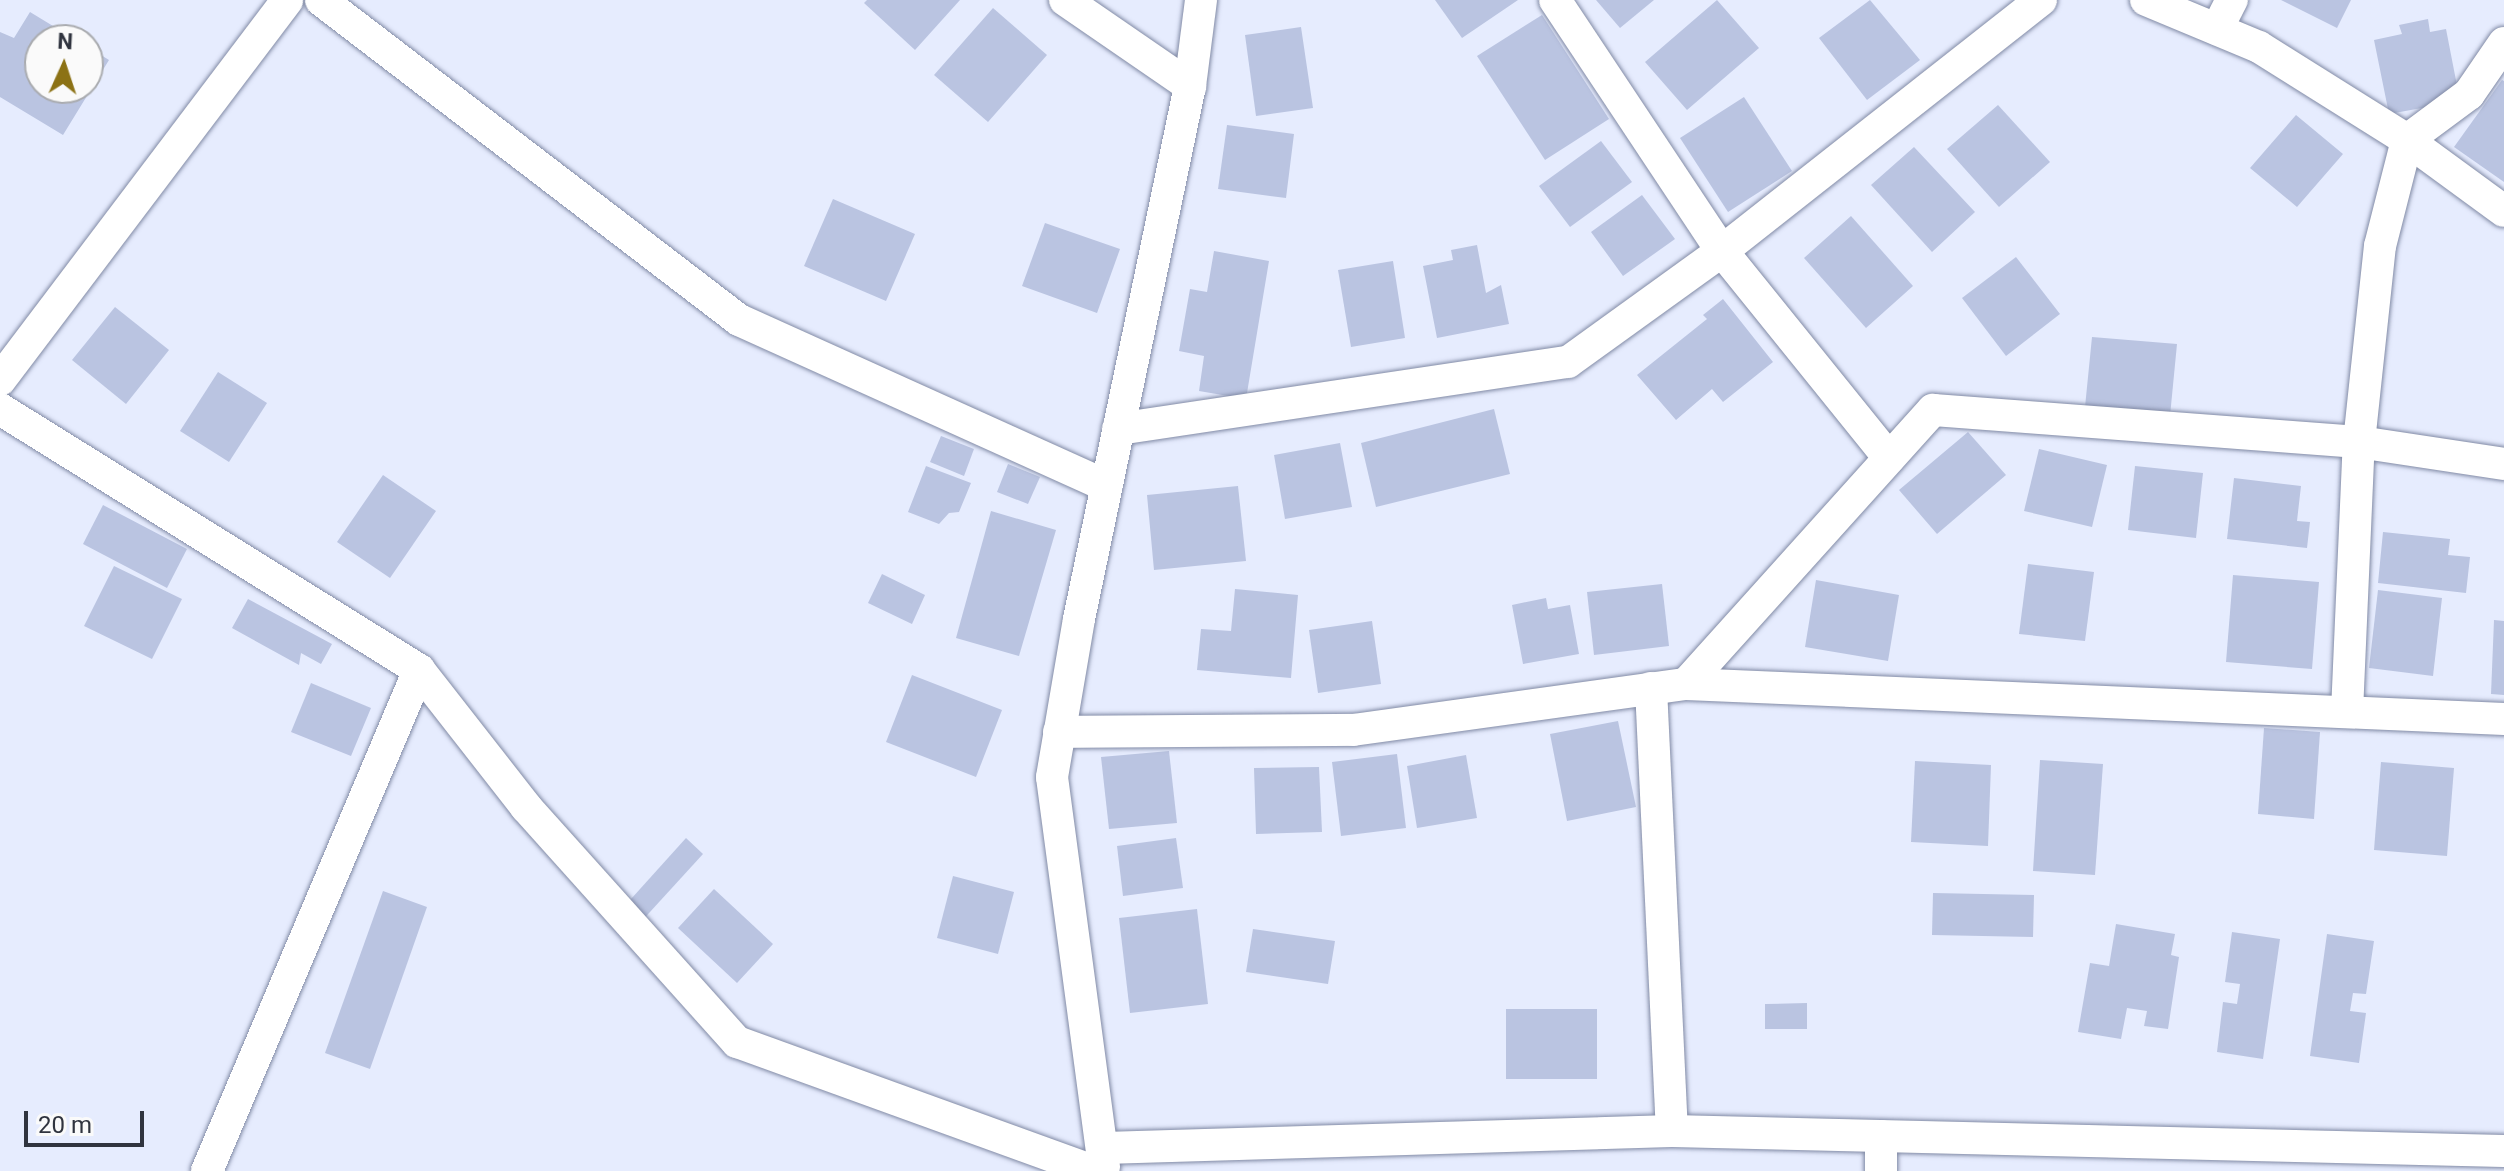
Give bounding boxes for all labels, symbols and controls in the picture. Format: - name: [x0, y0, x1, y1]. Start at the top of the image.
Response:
- north arrow: [24, 24, 104, 104]
- text: N: [57, 29, 74, 54]
- scale bar: [28, 1095, 148, 1145]
- text: 20 m: [38, 1111, 92, 1139]

